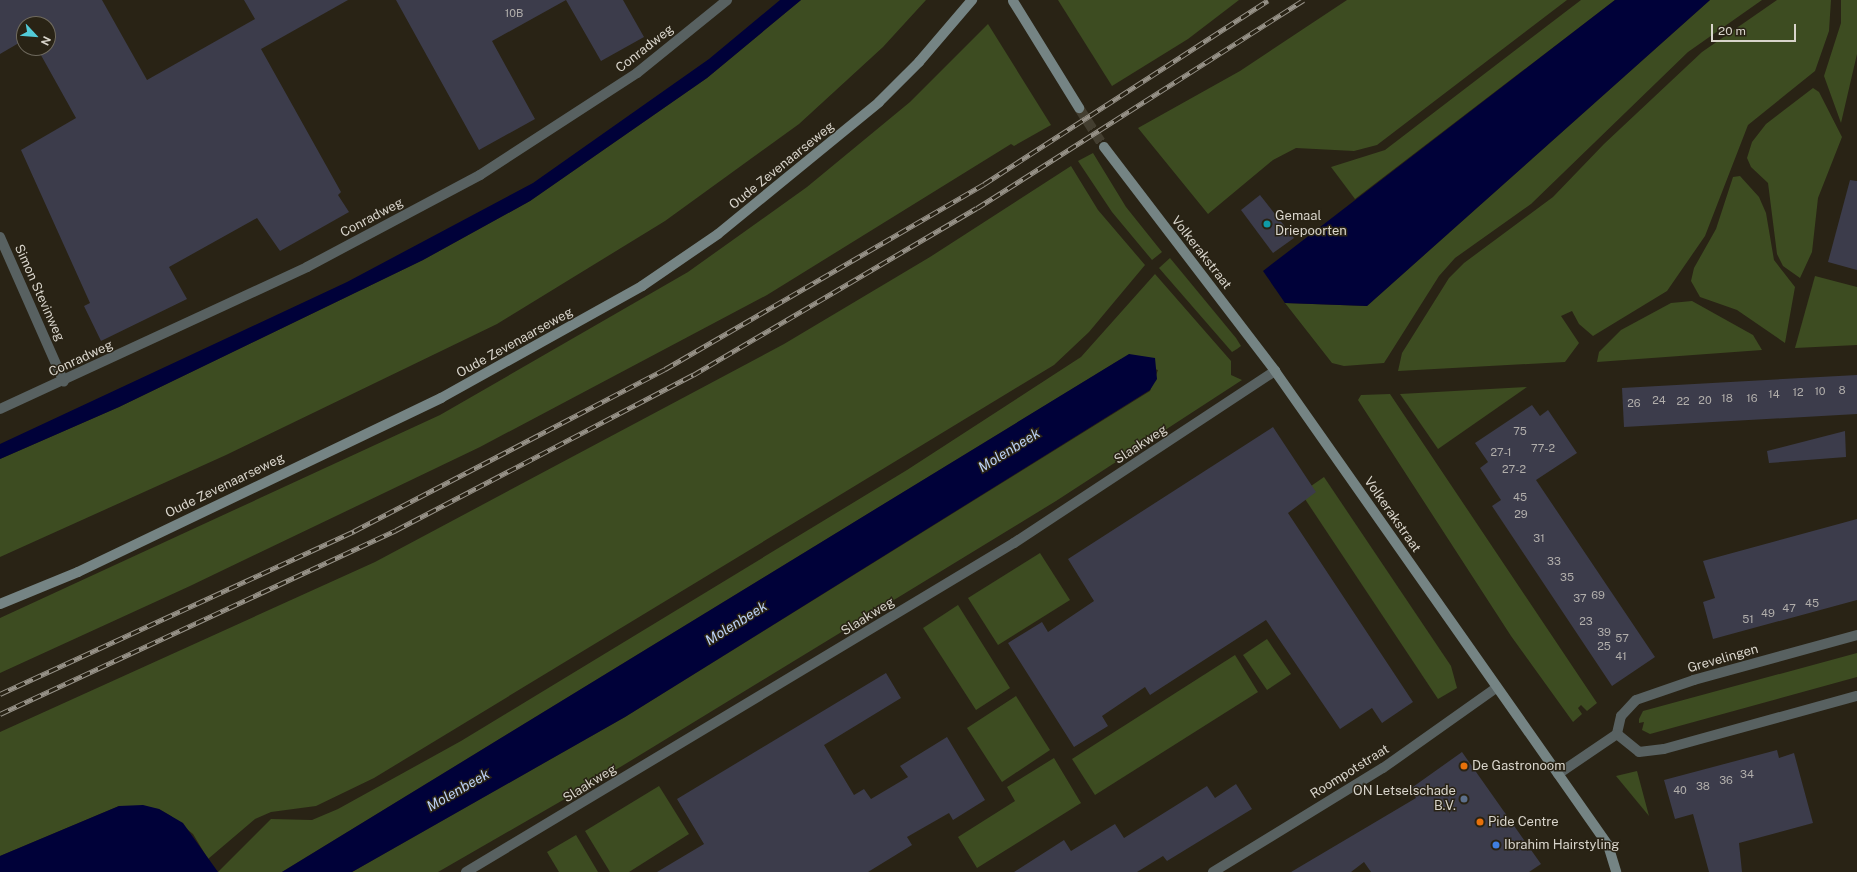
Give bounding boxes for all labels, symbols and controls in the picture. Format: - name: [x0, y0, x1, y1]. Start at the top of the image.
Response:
- house number: 10B: [505, 6, 523, 20]
- north arrow: [16, 16, 56, 56]
- scale bar: [1713, 16, 1798, 42]
- street label: Conradweg: [613, 22, 677, 76]
- text: 20 m: [1718, 24, 1746, 38]
- text: N: [39, 34, 53, 47]
- street label: Oude Zevenaarseweg: [726, 119, 838, 213]
- street label: Conradweg: [338, 195, 406, 241]
- place label: Gemaal Driepoorten: [1275, 209, 1347, 240]
- street label: Volkerakstraat: [1168, 213, 1234, 293]
- marker: Gemaal Driepoorten: [1262, 219, 1272, 229]
- street label: Simon Stevinweg: [11, 242, 67, 344]
- street label: Oude Zevenaarseweg: [454, 305, 576, 381]
- street label: Conradweg: [46, 337, 116, 381]
- house number: 8: [1838, 383, 1846, 397]
- house number: 10: [1814, 384, 1826, 398]
- house number: 12: [1792, 385, 1804, 399]
- house number: 14: [1768, 387, 1780, 401]
- house number: 18: [1721, 391, 1733, 405]
- house number: 16: [1746, 391, 1758, 405]
- house number: 24: [1652, 393, 1666, 407]
- house number: 20: [1698, 393, 1712, 407]
- house number: 22: [1676, 394, 1690, 408]
- house number: 26: [1627, 396, 1641, 410]
- street label: Slaakweg: [1112, 422, 1170, 468]
- water label: Molenbeek: [975, 424, 1043, 476]
- house number: 75: [1513, 424, 1527, 438]
- house number: 77-2: [1531, 441, 1555, 455]
- house number: 27-1: [1491, 445, 1511, 459]
- street label: Oude Zevenaarseweg: [163, 450, 287, 522]
- house number: 27-2: [1502, 462, 1526, 476]
- street label: Volkerakstraat: [1360, 474, 1424, 556]
- house number: 45: [1513, 490, 1527, 504]
- house number: 29: [1514, 507, 1528, 521]
- house number: 31: [1533, 531, 1545, 545]
- house number: 33: [1547, 554, 1561, 568]
- house number: 35: [1560, 570, 1574, 584]
- house number: 69: [1591, 588, 1605, 602]
- house number: 37: [1573, 591, 1587, 605]
- street label: Slaakweg: [838, 595, 898, 639]
- house number: 45: [1805, 596, 1819, 610]
- water label: Molenbeek: [702, 597, 770, 649]
- house number: 47: [1782, 601, 1796, 615]
- house number: 49: [1761, 606, 1775, 620]
- house number: 51: [1742, 612, 1754, 626]
- house number: 23: [1579, 614, 1593, 628]
- house number: 39: [1597, 625, 1611, 639]
- house number: 57: [1615, 631, 1629, 645]
- house number: 25: [1597, 639, 1611, 653]
- street label: Grevelingen: [1686, 641, 1760, 677]
- house number: 41: [1615, 649, 1627, 663]
- street label: Roompotstraat: [1308, 742, 1392, 802]
- place label: De Gastronoom: [1472, 758, 1565, 774]
- marker: De Gastronoom: [1459, 761, 1469, 771]
- street label: Slaakweg: [560, 762, 620, 806]
- water label: Molenbeek: [424, 765, 492, 815]
- house number: 34: [1740, 767, 1754, 781]
- house number: 36: [1719, 773, 1733, 787]
- house number: 38: [1696, 779, 1710, 793]
- house number: 40: [1673, 783, 1687, 797]
- place label: ON Letselschade B.V.: [1353, 784, 1456, 815]
- marker: ON Letselschade B.V.: [1459, 794, 1469, 804]
- place label: Pide Centre: [1488, 814, 1559, 830]
- marker: Pide Centre: [1475, 817, 1485, 827]
- place label: Ibrahim Hairstyling: [1504, 837, 1619, 853]
- marker: Ibrahim Hairstyling: [1491, 840, 1501, 850]

